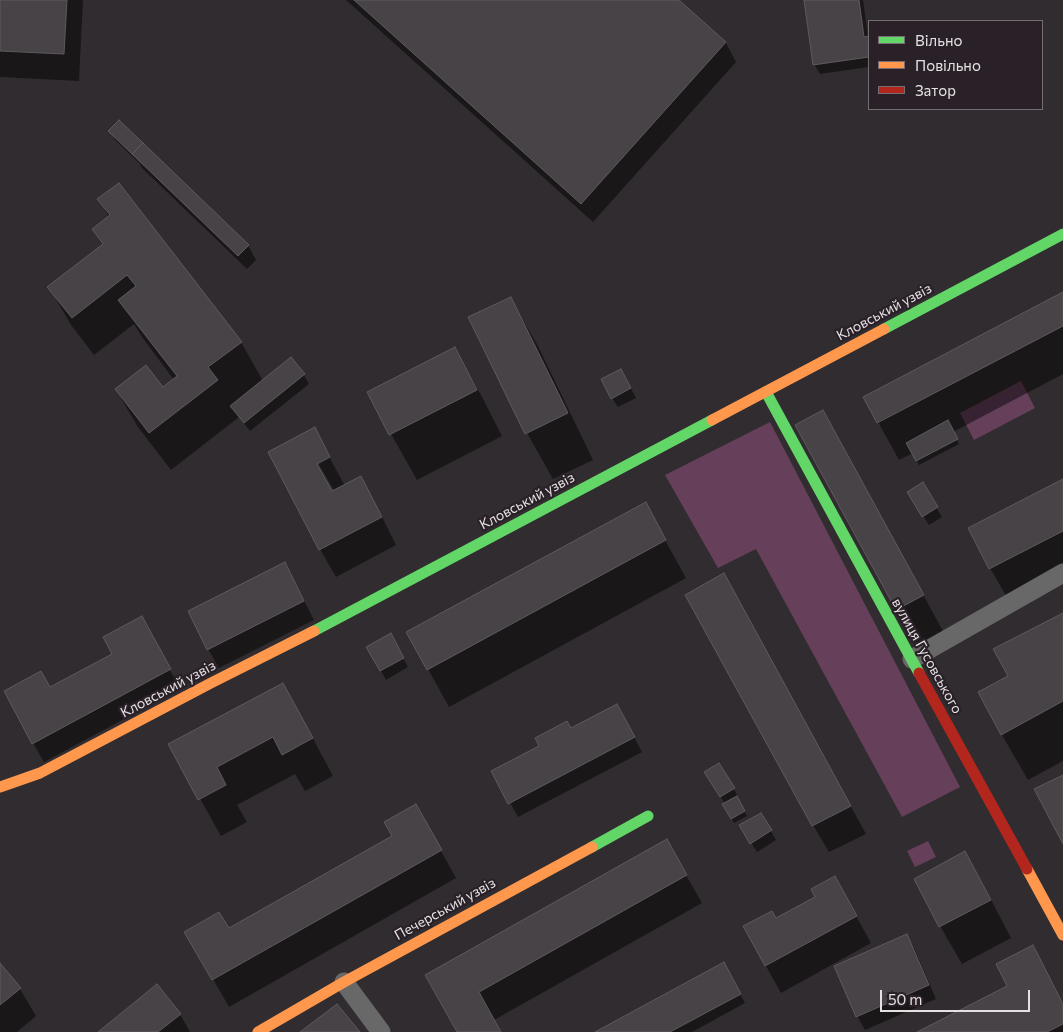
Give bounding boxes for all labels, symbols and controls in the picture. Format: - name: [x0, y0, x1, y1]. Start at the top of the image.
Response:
- legend: [868, 20, 1043, 110]
- text: Вільно: [915, 31, 962, 49]
- text: Повільно: [915, 56, 981, 74]
- text: Затор: [915, 81, 956, 99]
- street label: Кловський узвіз: [834, 280, 934, 344]
- street label: Кловський узвіз: [477, 469, 577, 533]
- street label: вулиця Гусовського: [888, 595, 966, 717]
- street label: Кловський узвіз: [118, 657, 218, 721]
- street label: Печерський узвіз: [392, 874, 498, 944]
- scale bar: [883, 980, 1033, 1012]
- text: 50 m: [888, 990, 922, 1008]

